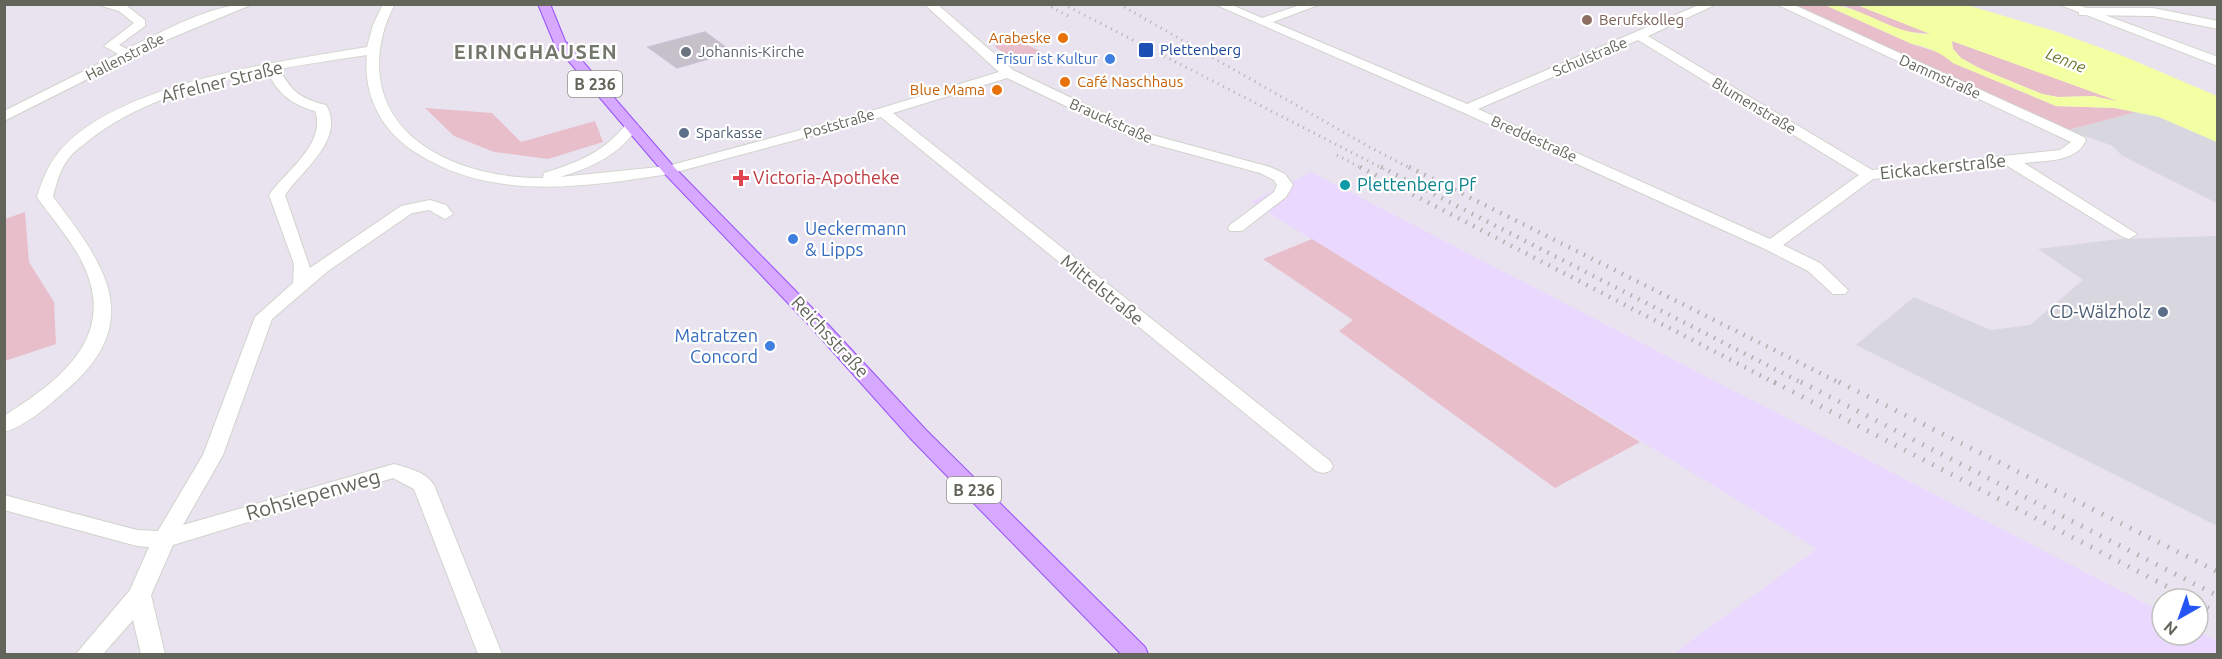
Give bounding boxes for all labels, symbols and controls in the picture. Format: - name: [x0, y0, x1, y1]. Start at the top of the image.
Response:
- place label: Berufskolleg: [1599, 11, 1684, 28]
- marker: Berufskolleg: [1580, 13, 1594, 27]
- street label: Hallenstraße: [83, 29, 167, 84]
- place label: Arabeske: [989, 29, 1051, 46]
- marker: Arabeske: [1056, 31, 1070, 45]
- street label: Schulstraße: [1550, 33, 1629, 80]
- district label: EIRINGHAUSEN: [454, 40, 618, 63]
- marker: Plettenberg: [1137, 41, 1155, 59]
- place label: Plettenberg: [1160, 41, 1241, 58]
- place label: Johannis-Kirche: [698, 43, 805, 60]
- water label: Lenne: [2044, 44, 2088, 76]
- marker: Johannis-Kirche: [679, 45, 693, 59]
- place label: Frisur ist Kultur: [996, 50, 1098, 67]
- street label: Dammstraße: [1897, 51, 1984, 102]
- marker: Frisur ist Kultur: [1103, 52, 1117, 66]
- street label: Affelner Straße: [159, 56, 285, 106]
- road number: B 236: [568, 71, 622, 97]
- place label: Café Naschhaus: [1077, 73, 1183, 90]
- street label: Blumenstraße: [1709, 74, 1799, 137]
- marker: Café Naschhaus: [1058, 75, 1072, 89]
- place label: Blue Mama: [910, 81, 985, 98]
- marker: Blue Mama: [990, 83, 1004, 97]
- street label: Brauckstraße: [1067, 95, 1155, 146]
- street label: Poststraße: [801, 105, 876, 142]
- street label: Breddestraße: [1489, 112, 1580, 165]
- place label: Sparkasse: [696, 124, 763, 141]
- marker: Sparkasse: [677, 126, 691, 140]
- street label: Eickackerstraße: [1879, 149, 2007, 183]
- place label: Victoria-Apotheke: [753, 167, 900, 187]
- marker: Victoria-Apotheke: [734, 171, 748, 185]
- place label: Plettenberg Pf: [1357, 174, 1476, 194]
- marker: Plettenberg Pf: [1338, 178, 1352, 192]
- place label: Ueckermann & Lipps: [805, 218, 906, 259]
- marker: Ueckermann & Lipps: [786, 232, 800, 246]
- street label: Mittelstraße: [1057, 250, 1148, 329]
- street label: Reichsstraße: [788, 292, 873, 381]
- place label: CD-Wälzholz: [2050, 301, 2151, 321]
- marker: CD-Wälzholz: [2156, 305, 2170, 319]
- place label: Matratzen Concord: [675, 325, 758, 366]
- marker: Matratzen Concord: [763, 339, 777, 353]
- street label: Rohsiepenweg: [243, 463, 383, 525]
- road number: B 236: [947, 477, 1001, 503]
- north arrow: [2150, 587, 2210, 647]
- text: N: [2160, 618, 2181, 639]

